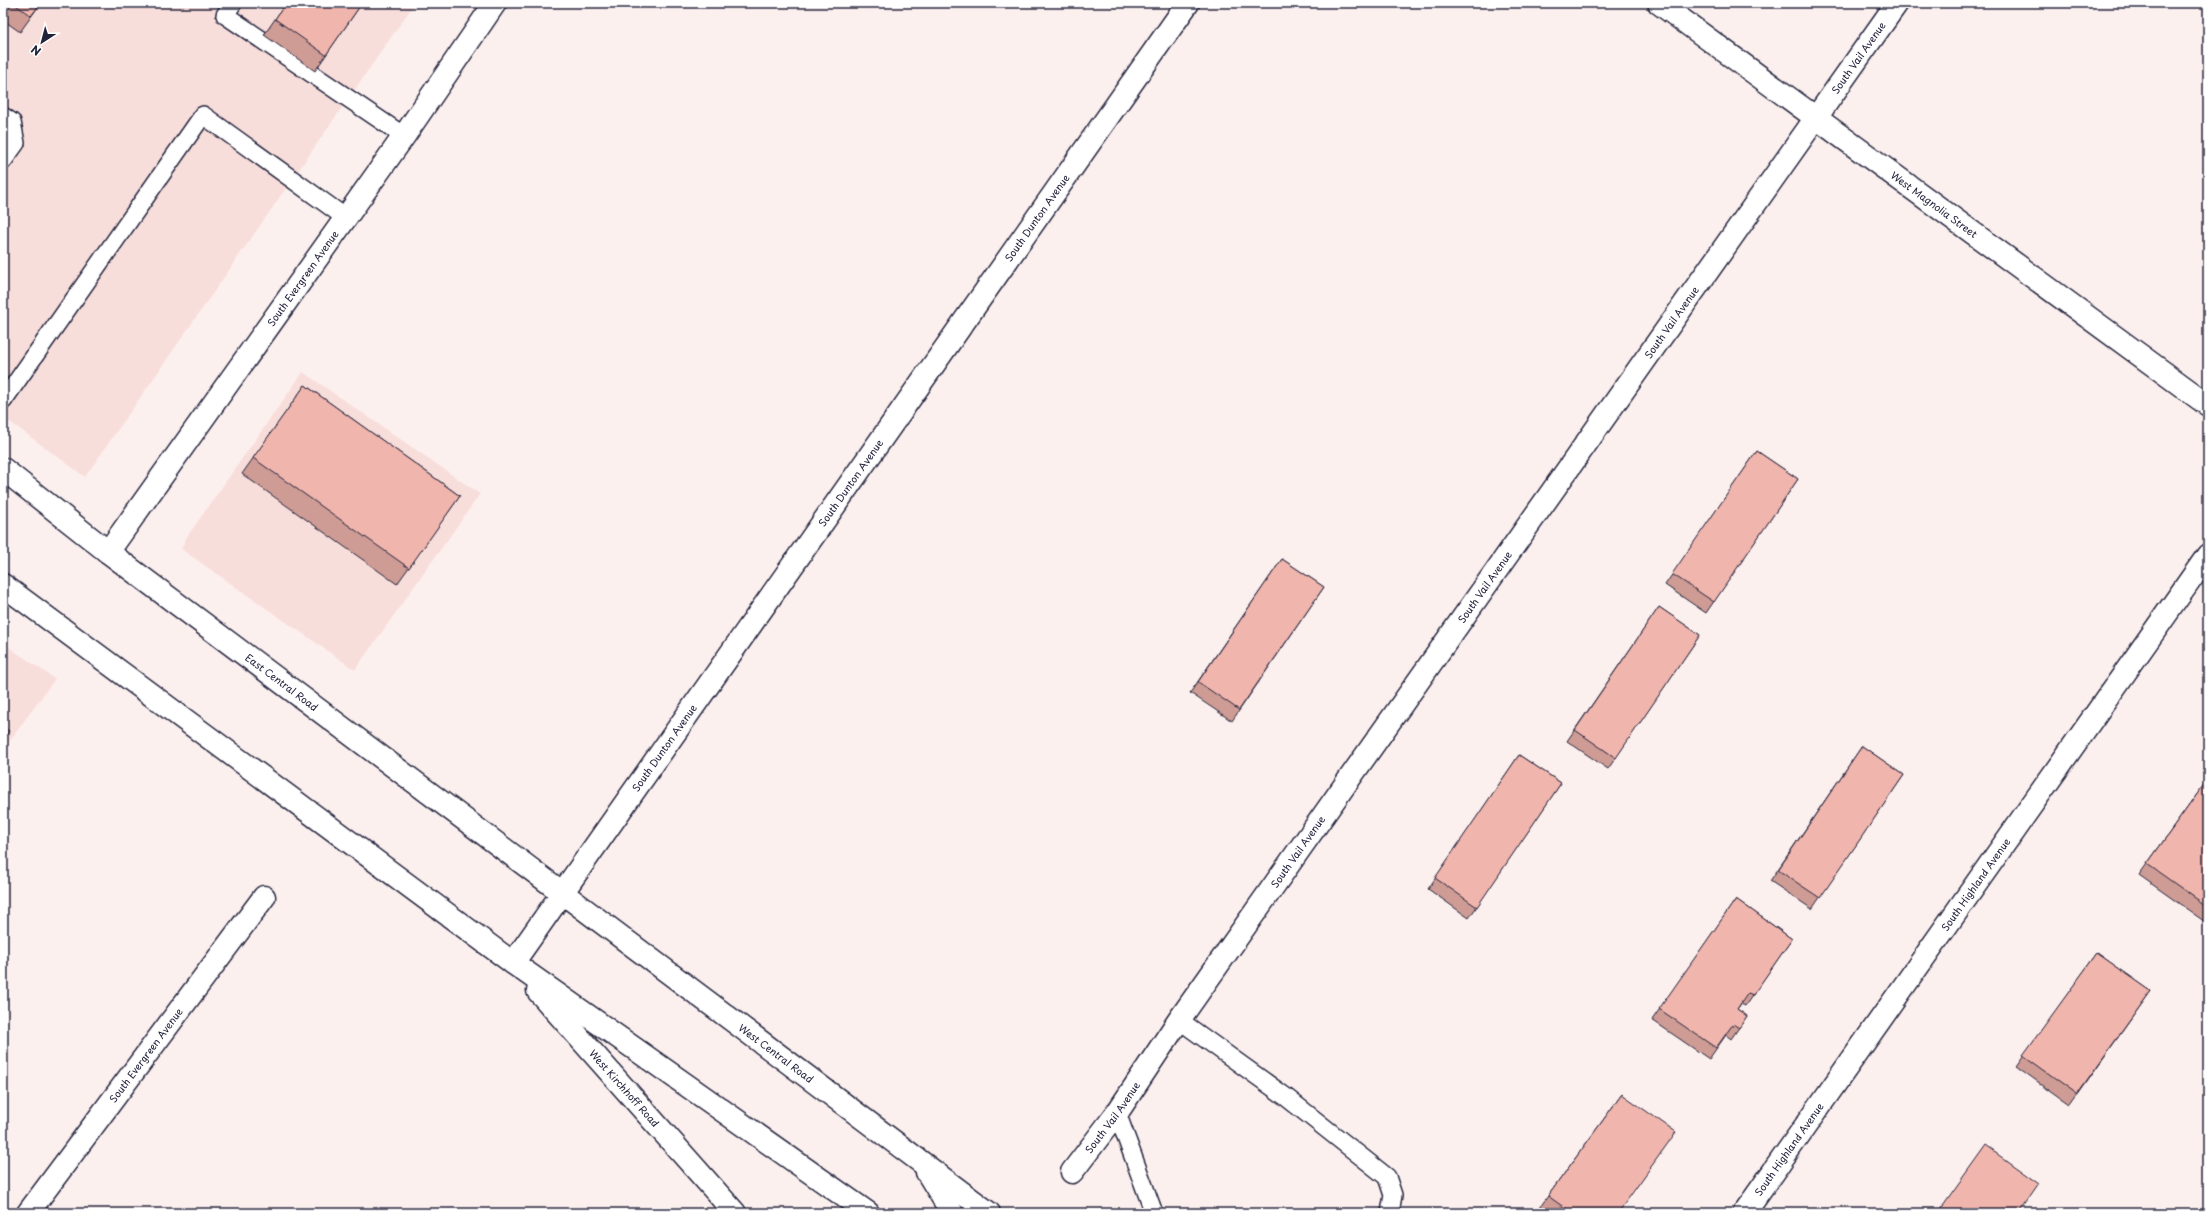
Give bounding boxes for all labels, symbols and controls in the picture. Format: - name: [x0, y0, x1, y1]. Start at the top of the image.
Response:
- street label: South Vail Avenue: [1827, 18, 1889, 96]
- north arrow: [22, 22, 62, 62]
- text: N: [27, 41, 44, 60]
- street label: West Magnolia Street: [1888, 167, 1981, 241]
- street label: South Dunton Avenue: [1001, 170, 1073, 264]
- street label: South Evergreen Avenue: [263, 227, 342, 329]
- street label: South Vail Avenue: [1640, 283, 1702, 361]
- street label: South Dunton Avenue: [814, 435, 886, 529]
- street label: South Vail Avenue: [1454, 547, 1515, 626]
- street label: East Central Road: [243, 650, 322, 714]
- street label: South Dunton Avenue: [628, 700, 700, 794]
- street label: South Vail Avenue: [1267, 812, 1328, 890]
- street label: South Highland Avenue: [1937, 834, 2014, 934]
- street label: South Evergreen Avenue: [105, 1004, 186, 1105]
- street label: West Central Road: [736, 1020, 817, 1086]
- street label: West Kirchhoff Road: [586, 1046, 663, 1130]
- street label: South Vail Avenue: [1081, 1078, 1143, 1156]
- street label: South Highland Avenue: [1751, 1099, 1827, 1199]

